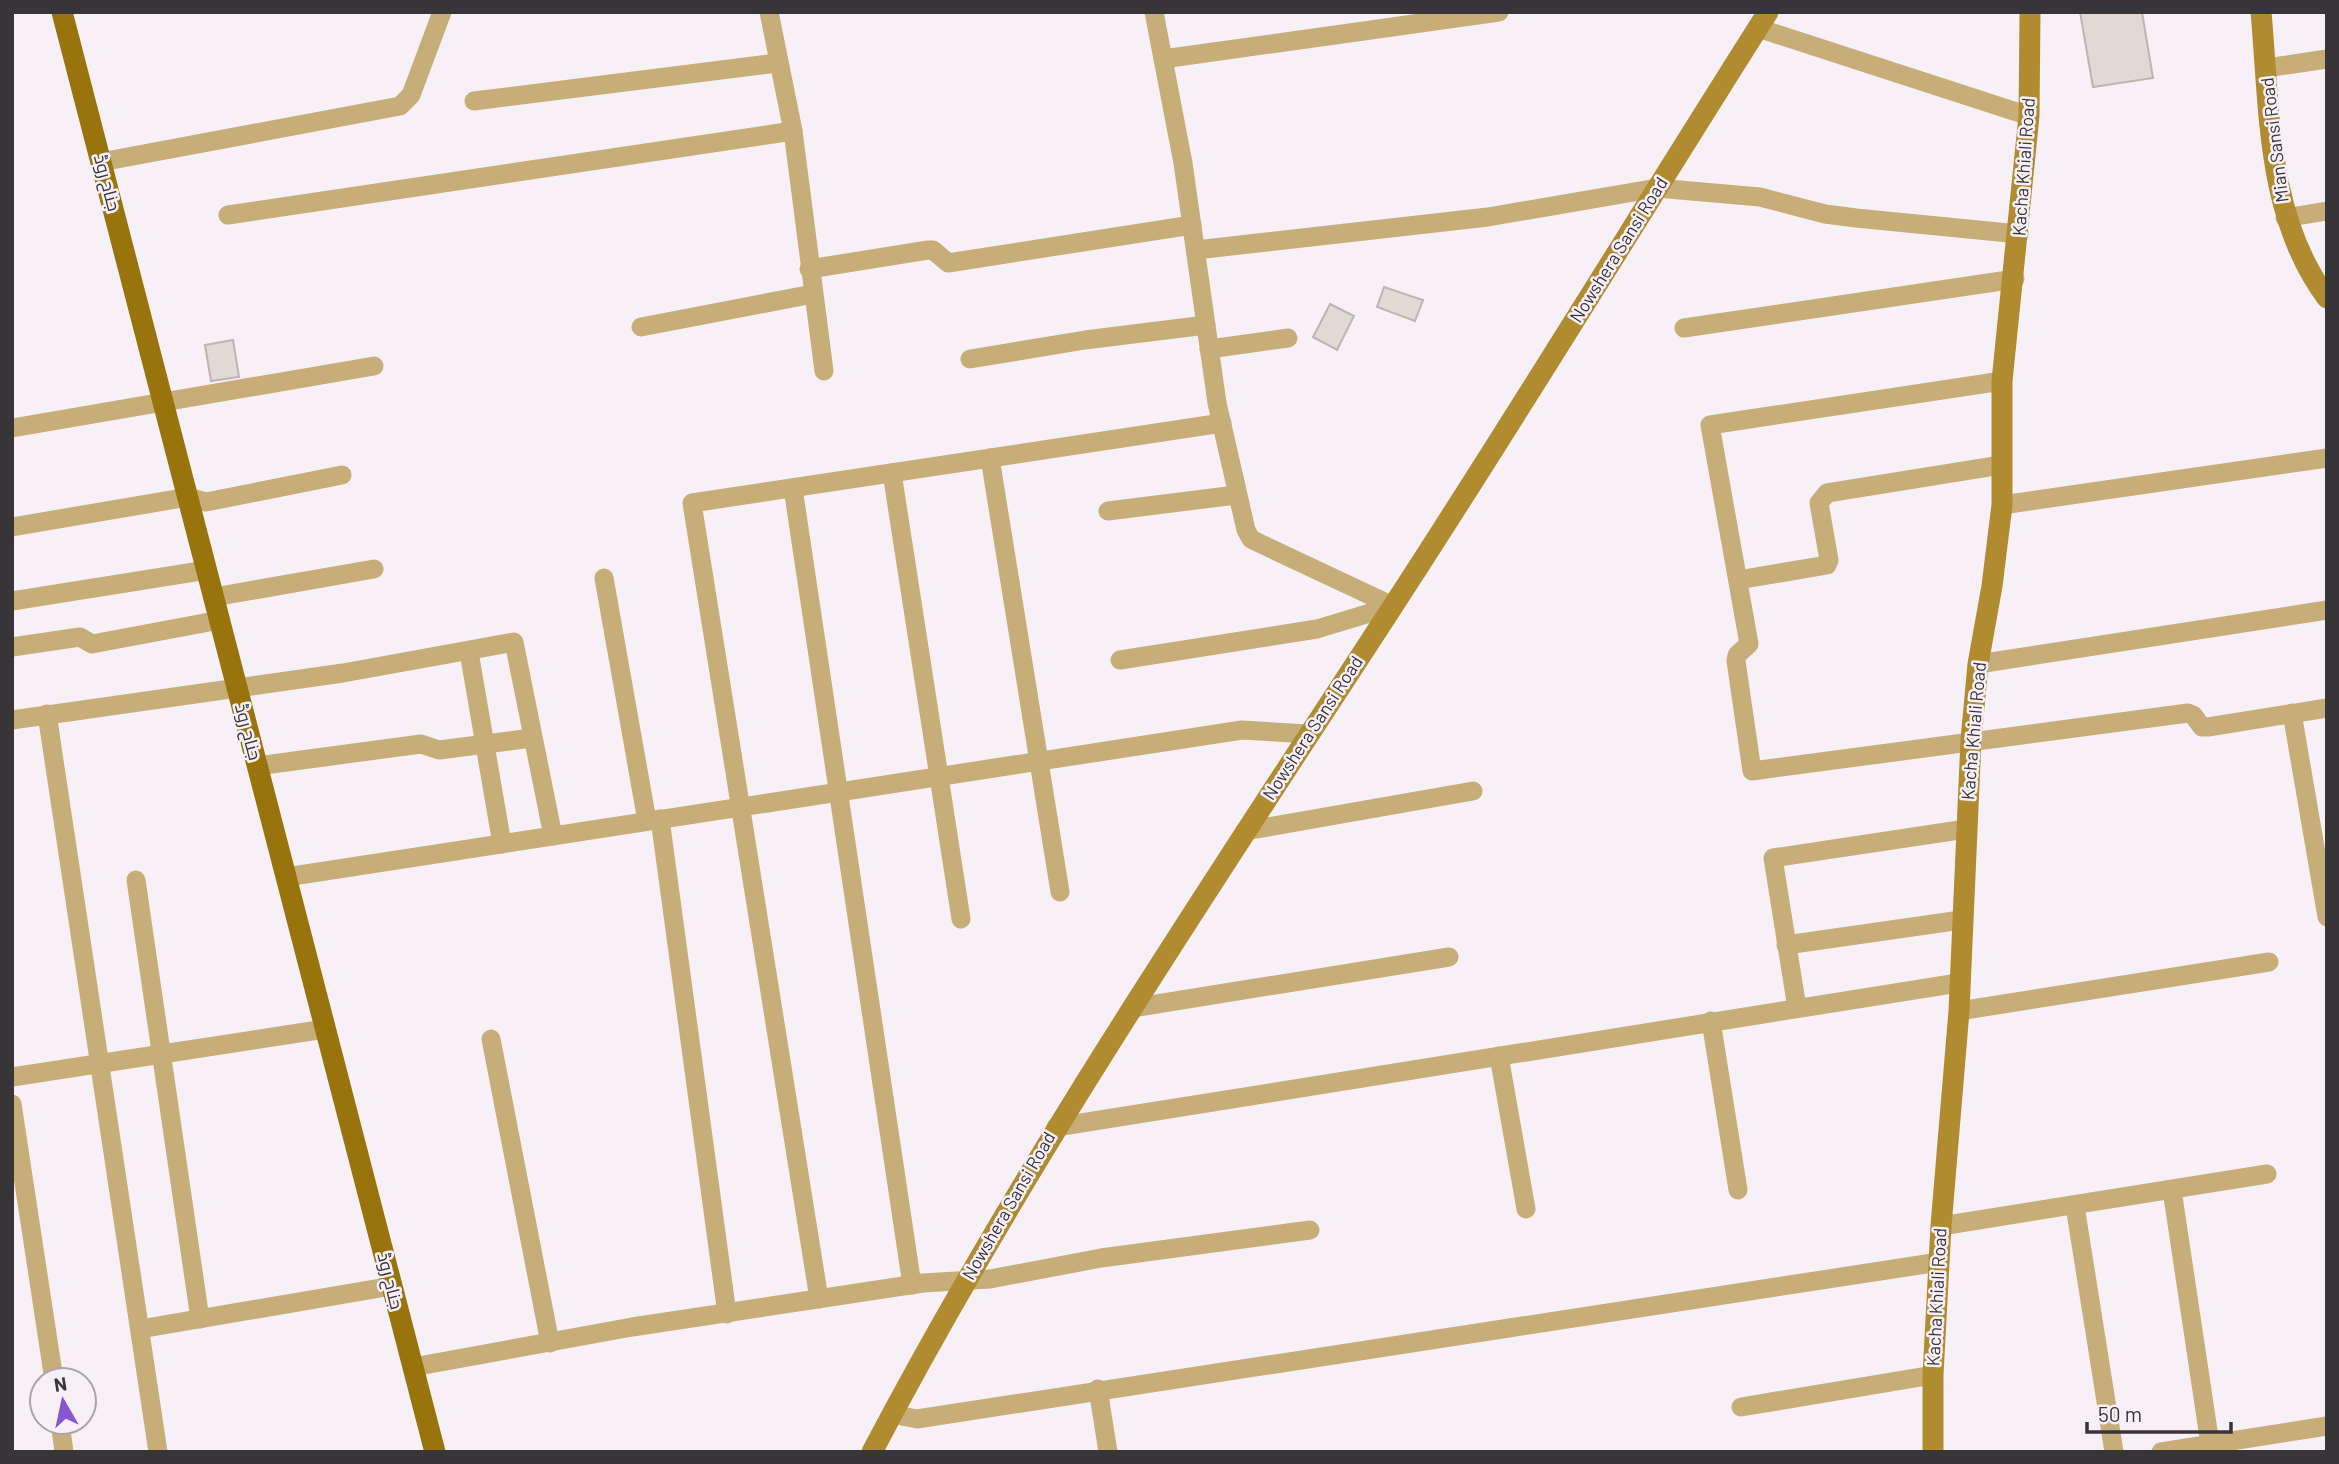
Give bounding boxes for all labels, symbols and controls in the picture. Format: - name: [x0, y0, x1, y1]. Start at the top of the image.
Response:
- street label: Mian Sansi Road: [2255, 76, 2293, 204]
- street label: Kacha Khiali Road: [2007, 97, 2039, 237]
- street label: جناح روڈ: [88, 152, 126, 214]
- street label: Nowshera Sansi Road: [1565, 173, 1672, 326]
- street label: Nowshera Sansi Road: [1257, 651, 1367, 804]
- street label: Kacha Khiali Road: [1956, 661, 1990, 801]
- street label: جناح روڈ: [229, 701, 267, 763]
- street label: Nowshera Sansi Road: [957, 1128, 1059, 1283]
- street label: Kacha Khiali Road: [1921, 1227, 1951, 1367]
- street label: جناح روڈ: [371, 1250, 409, 1312]
- north arrow: [28, 1366, 98, 1436]
- text: N: [52, 1371, 68, 1396]
- scale bar: [2087, 1390, 2230, 1434]
- text: 50 m: [2098, 1401, 2142, 1426]

